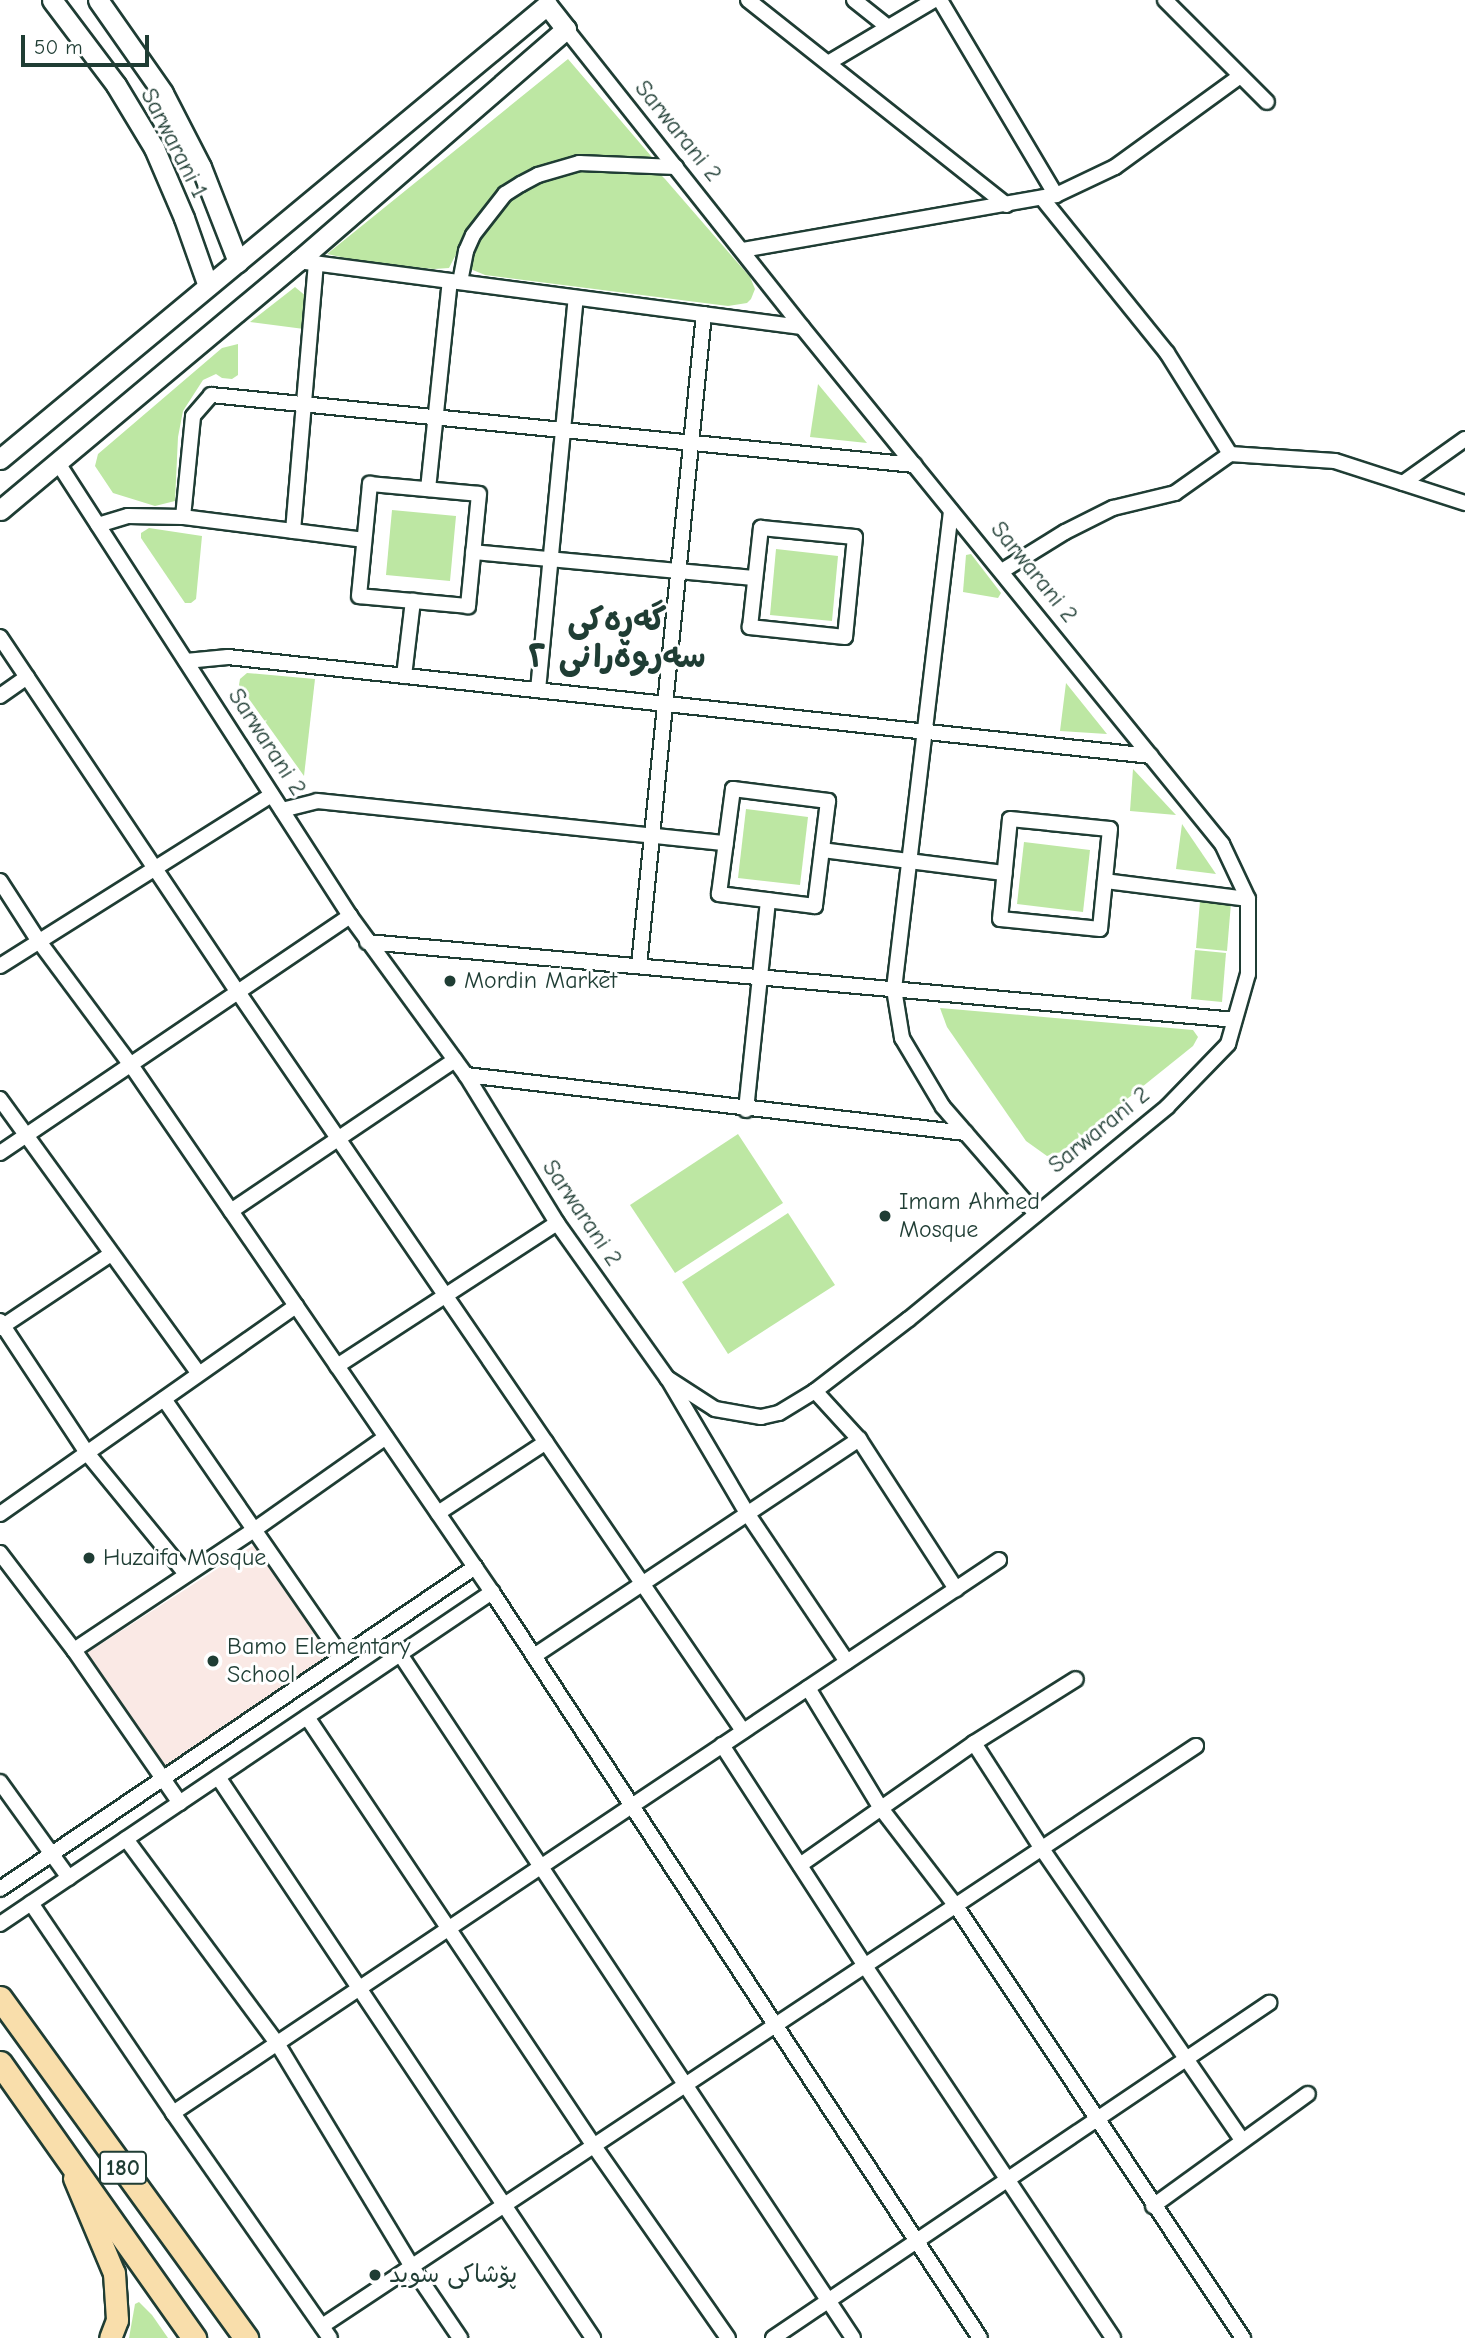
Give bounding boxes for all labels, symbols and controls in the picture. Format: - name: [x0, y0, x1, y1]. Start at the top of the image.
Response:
- scale bar: [24, 21, 152, 65]
- text: 50 m: [34, 35, 83, 59]
- street label: Sarwarani 2: [628, 74, 728, 188]
- street label: Sarwarani 1: [134, 83, 214, 203]
- street label: Sarwarani 2: [984, 515, 1084, 629]
- district label: گەڕەکی سەروەرانی ٢: [528, 602, 706, 677]
- street label: Sarwarani 2: [222, 683, 312, 801]
- place label: Mordin Market: [464, 967, 617, 995]
- marker: Mordin Market: [442, 973, 458, 989]
- street label: Sarwarani 2: [1042, 1080, 1156, 1180]
- street label: Sarwarani 2: [536, 1154, 628, 1272]
- place label: Imam Ahmed Mosque: [899, 1188, 1040, 1244]
- marker: Imam Ahmed Mosque: [877, 1208, 893, 1224]
- place label: Huzaifa Mosque: [103, 1544, 266, 1572]
- marker: Huzaifa Mosque: [81, 1550, 97, 1566]
- place label: Bamo Elementary School: [227, 1633, 411, 1689]
- marker: Bamo Elementary School: [205, 1653, 221, 1669]
- road number: 180: [99, 2148, 148, 2188]
- place label: پۆشاکی سوید: [389, 2261, 517, 2289]
- marker: پۆشاکی سوید: [367, 2267, 383, 2283]

